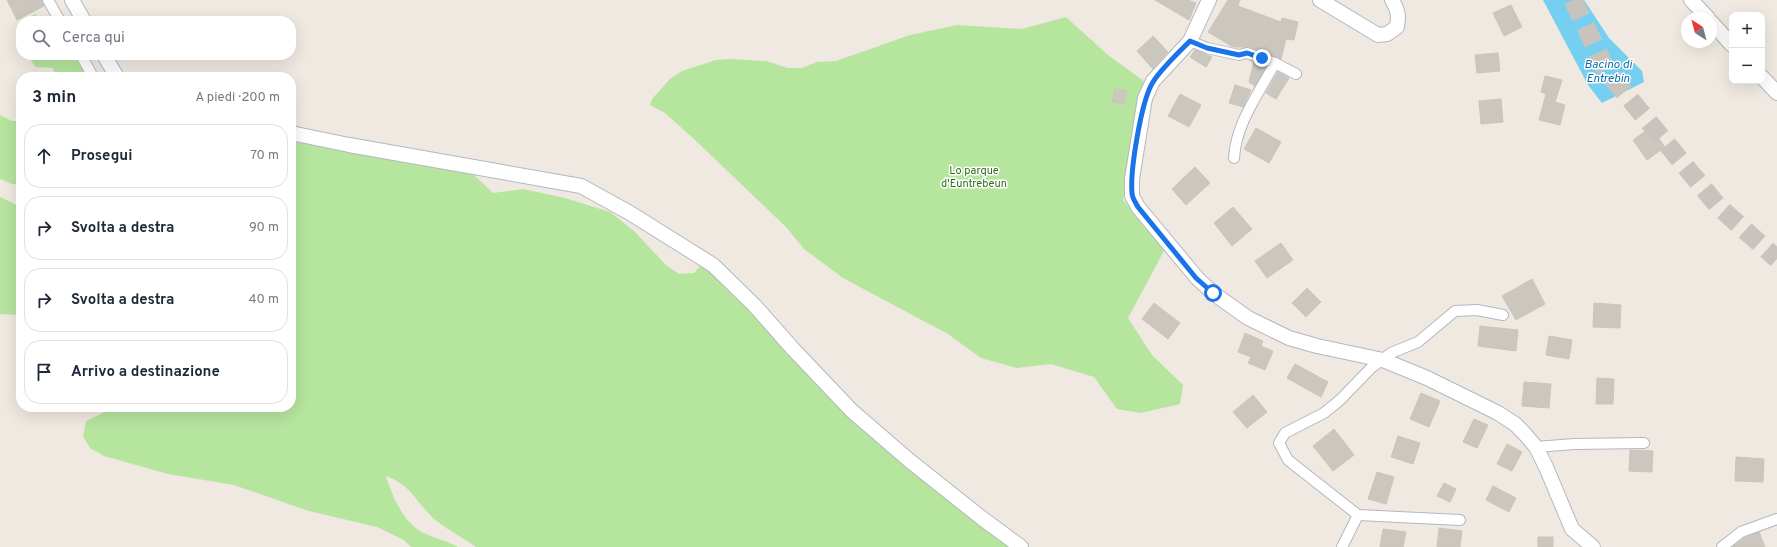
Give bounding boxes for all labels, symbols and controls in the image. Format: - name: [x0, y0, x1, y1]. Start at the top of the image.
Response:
- north arrow: [1681, 12, 1717, 48]
- map controls: [1729, 12, 1765, 84]
- button: +: [1729, 12, 1765, 48]
- search box: [16, 16, 296, 60]
- icon: search: [30, 27, 52, 49]
- text: Cerca qui: [62, 29, 125, 48]
- button: −: [1729, 48, 1765, 84]
- route end: [1253, 49, 1271, 67]
- water label: Bacino di Entrebin: [1584, 57, 1633, 87]
- text: 3 min: [32, 87, 76, 109]
- text: A piedi · 200 m: [195, 90, 280, 106]
- icon: ahead: [33, 145, 55, 167]
- text: Prosegui: [71, 147, 132, 166]
- text: 70 m: [250, 148, 279, 164]
- park label: Lo parque d'Euntrebeun: [941, 164, 1007, 191]
- icon: right: [33, 217, 55, 239]
- text: Svolta a destra: [71, 219, 174, 238]
- text: 90 m: [249, 220, 279, 236]
- route start: [1204, 284, 1222, 302]
- icon: right: [33, 289, 55, 311]
- text: Svolta a destra: [71, 291, 174, 310]
- text: 40 m: [249, 292, 279, 308]
- icon: arrive: [33, 361, 55, 383]
- text: Arrivo a destinazione: [71, 363, 220, 382]

